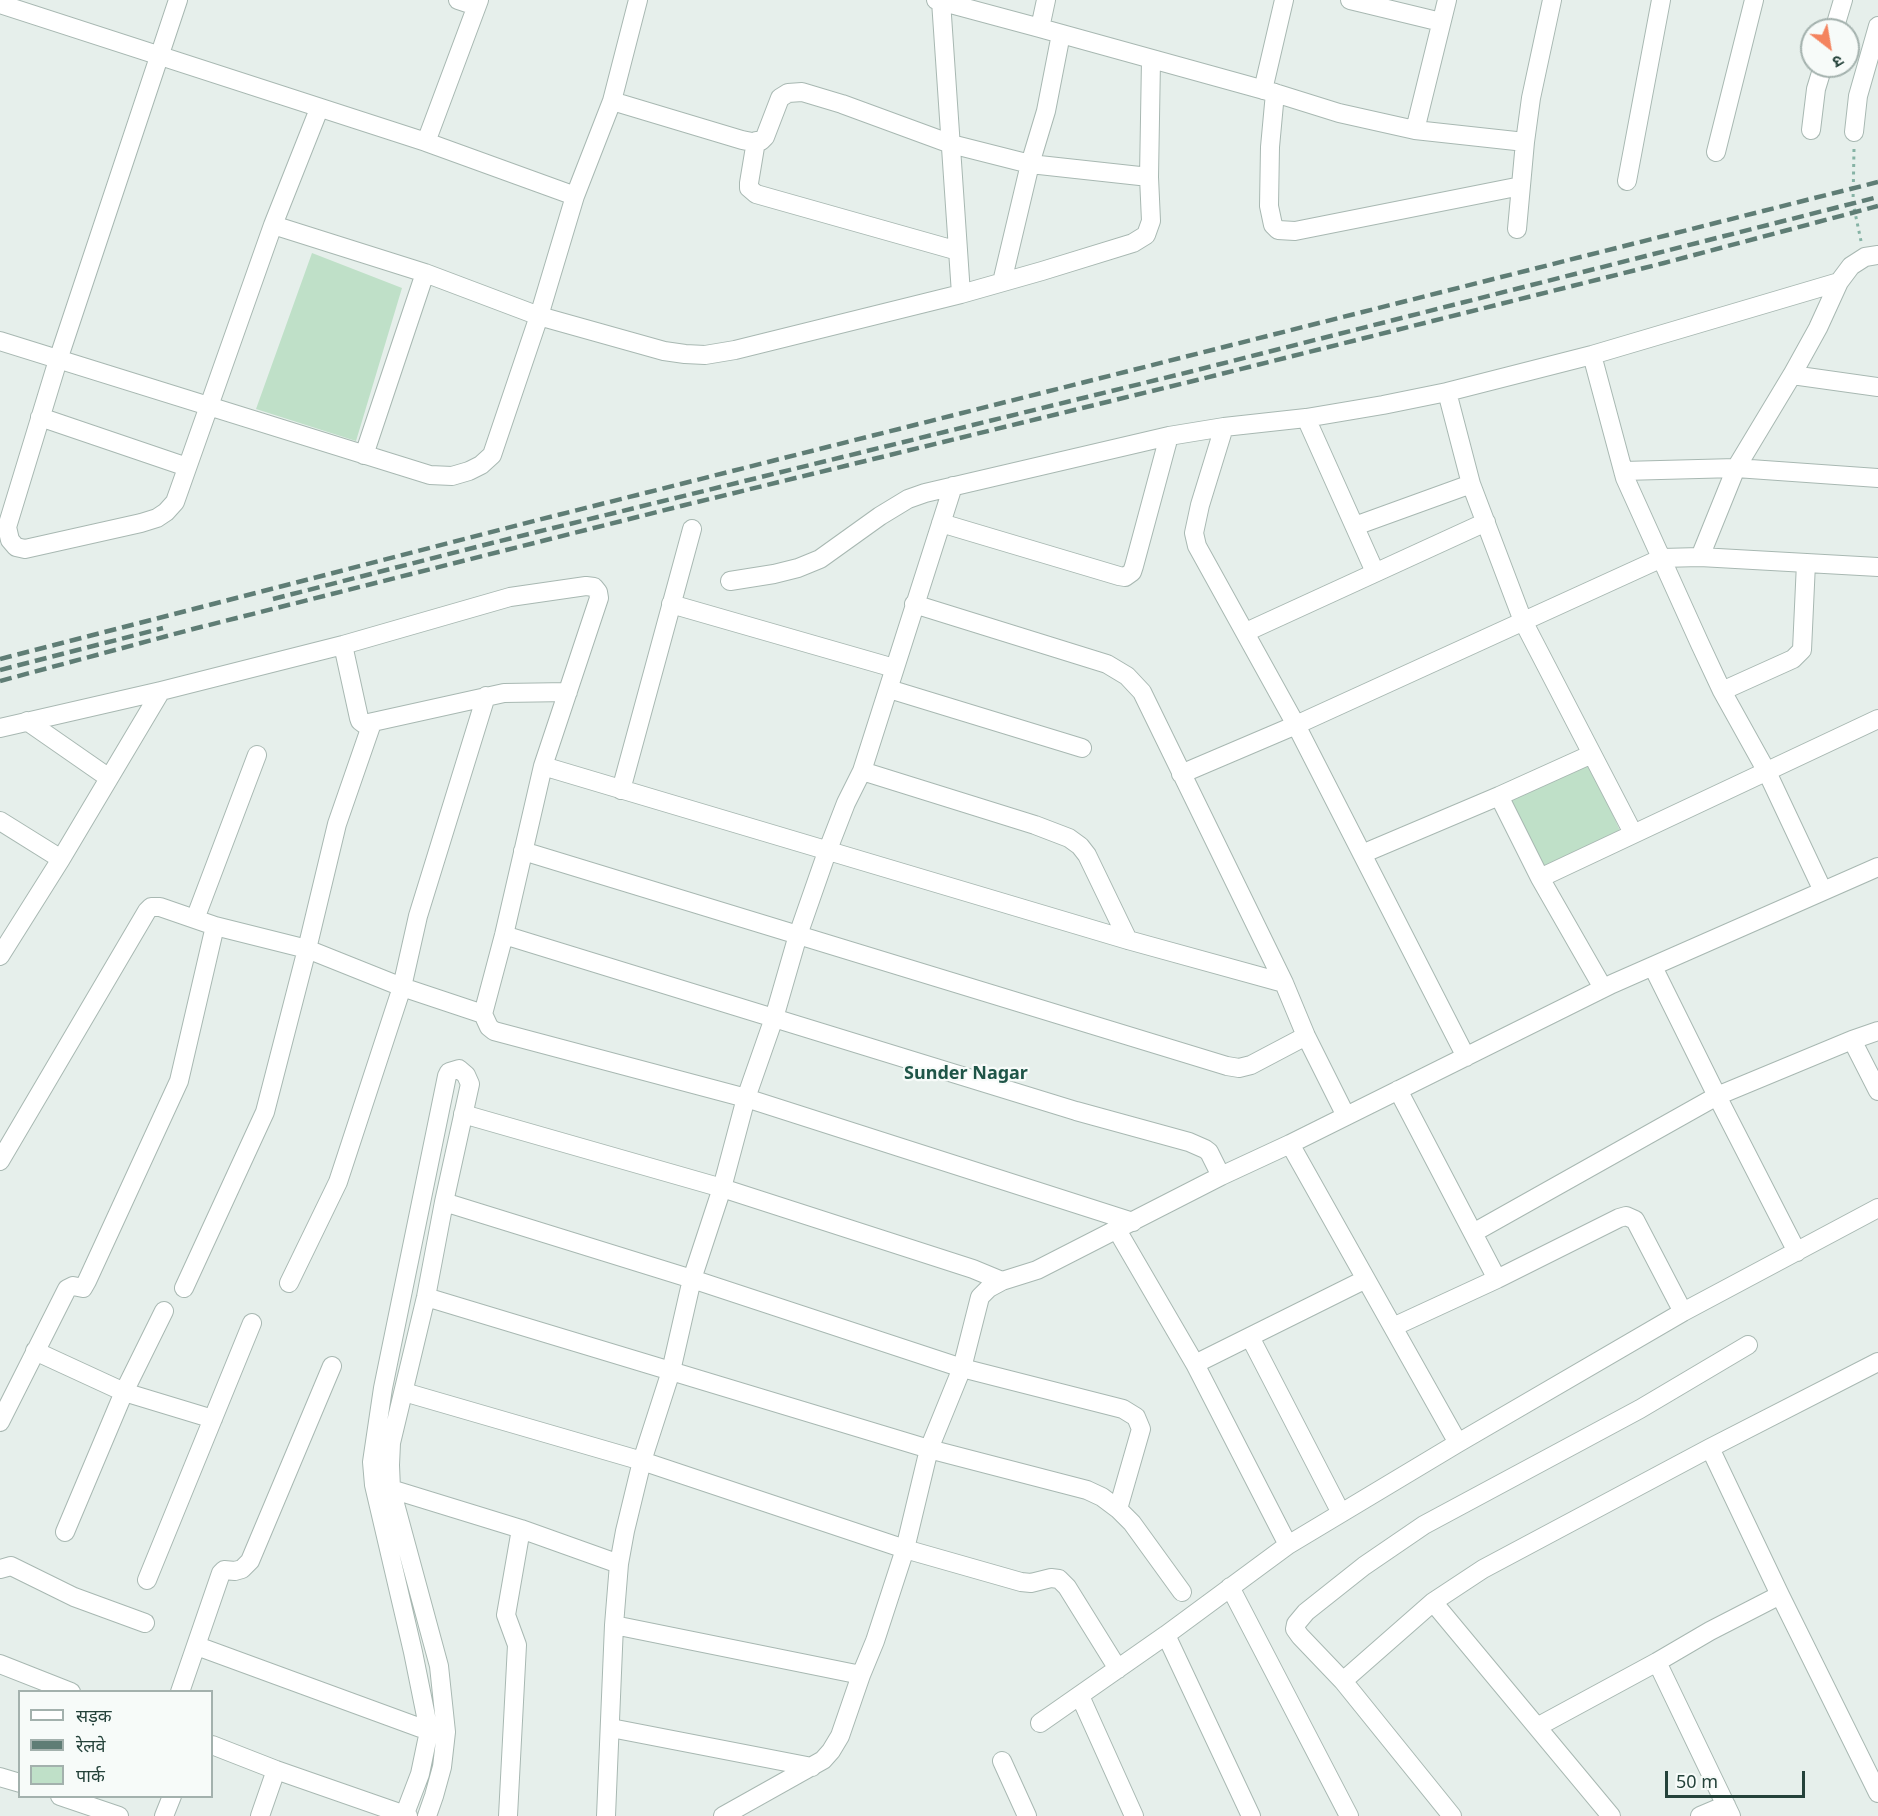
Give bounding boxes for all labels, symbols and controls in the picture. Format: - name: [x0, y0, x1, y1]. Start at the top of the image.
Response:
- north arrow: [1800, 18, 1860, 78]
- text: उ: [1829, 50, 1848, 74]
- district label: Sunder Nagar: [904, 1063, 1028, 1085]
- legend: [18, 1690, 213, 1798]
- text: सड़क: [76, 1703, 112, 1727]
- text: रेलवे: [76, 1733, 106, 1757]
- scale bar: [1668, 1759, 1808, 1797]
- text: पार्क: [76, 1763, 105, 1787]
- text: 50 m: [1676, 1769, 1718, 1793]

